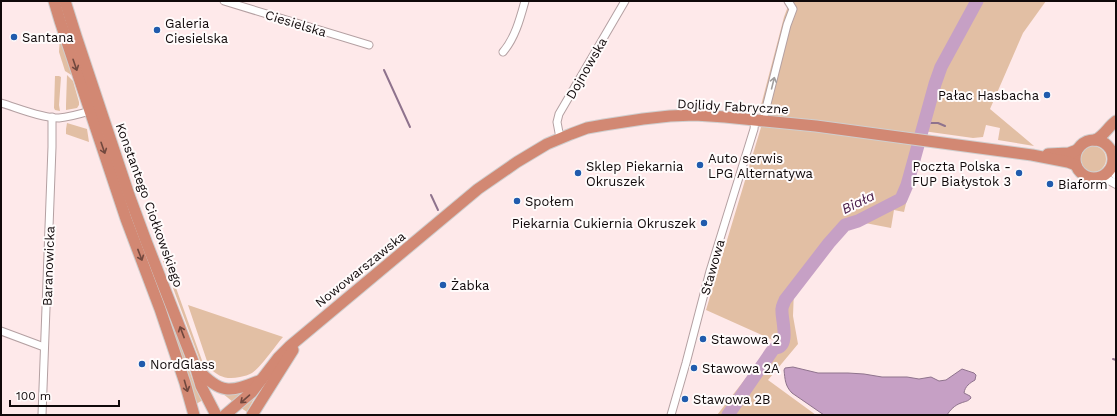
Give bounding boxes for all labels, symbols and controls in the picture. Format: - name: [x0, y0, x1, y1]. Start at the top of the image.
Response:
- street label: Ciesielska: [263, 7, 329, 40]
- place label: Galeria Ciesielska: [165, 16, 229, 46]
- marker: Galeria Ciesielska: [152, 25, 162, 35]
- place label: Santana: [22, 30, 74, 45]
- marker: Santana: [9, 32, 19, 42]
- street label: Dojnowska: [563, 34, 610, 102]
- one-way arrow: [72, 58, 79, 71]
- one-way arrow: [769, 76, 777, 89]
- place label: Pałac Hasbacha: [938, 88, 1040, 103]
- marker: Pałac Hasbacha: [1042, 90, 1052, 100]
- street label: Dojlidy Fabryczne: [677, 96, 789, 117]
- street label: Konstantego Ciołkowskiego: [113, 121, 186, 290]
- one-way arrow: [100, 141, 107, 154]
- place label: Auto serwis LPG Alternatywa: [708, 151, 814, 181]
- place label: Sklep Piekarnia Okruszek: [586, 159, 684, 189]
- place label: Poczta Polska - FUP Białystok 3: [912, 159, 1011, 189]
- marker: Auto serwis LPG Alternatywa: [695, 160, 705, 170]
- marker: Sklep Piekarnia Okruszek: [573, 168, 583, 178]
- marker: Poczta Polska - FUP Białystok 3: [1014, 168, 1024, 178]
- place label: Biaform: [1058, 177, 1108, 192]
- marker: Biaform: [1045, 179, 1055, 189]
- water label: Biała: [839, 187, 877, 217]
- place label: Społem: [525, 194, 574, 209]
- marker: Społem: [512, 196, 522, 206]
- place label: Piekarnia Cukiernia Okruszek: [512, 216, 697, 231]
- marker: Piekarnia Cukiernia Okruszek: [699, 218, 709, 228]
- street label: Baranowicka: [40, 225, 57, 306]
- street label: Nowowarszawska: [312, 228, 409, 310]
- street label: Stawowa: [697, 237, 728, 297]
- one-way arrow: [137, 249, 145, 261]
- place label: Żabka: [451, 278, 490, 293]
- marker: Żabka: [438, 280, 448, 290]
- one-way arrow: [178, 327, 186, 339]
- place label: Stawowa 2: [711, 332, 780, 347]
- marker: Stawowa 2: [698, 334, 708, 344]
- place label: NordGlass: [150, 357, 215, 372]
- marker: NordGlass: [137, 359, 147, 369]
- place label: Stawowa 2A: [702, 361, 780, 376]
- marker: Stawowa 2A: [689, 363, 699, 373]
- one-way arrow: [183, 379, 190, 392]
- scale bar: [10, 382, 119, 408]
- text: 100 m: [16, 389, 51, 403]
- place label: Stawowa 2B: [693, 392, 771, 407]
- one-way arrow: [239, 394, 250, 403]
- marker: Stawowa 2B: [680, 394, 690, 404]

